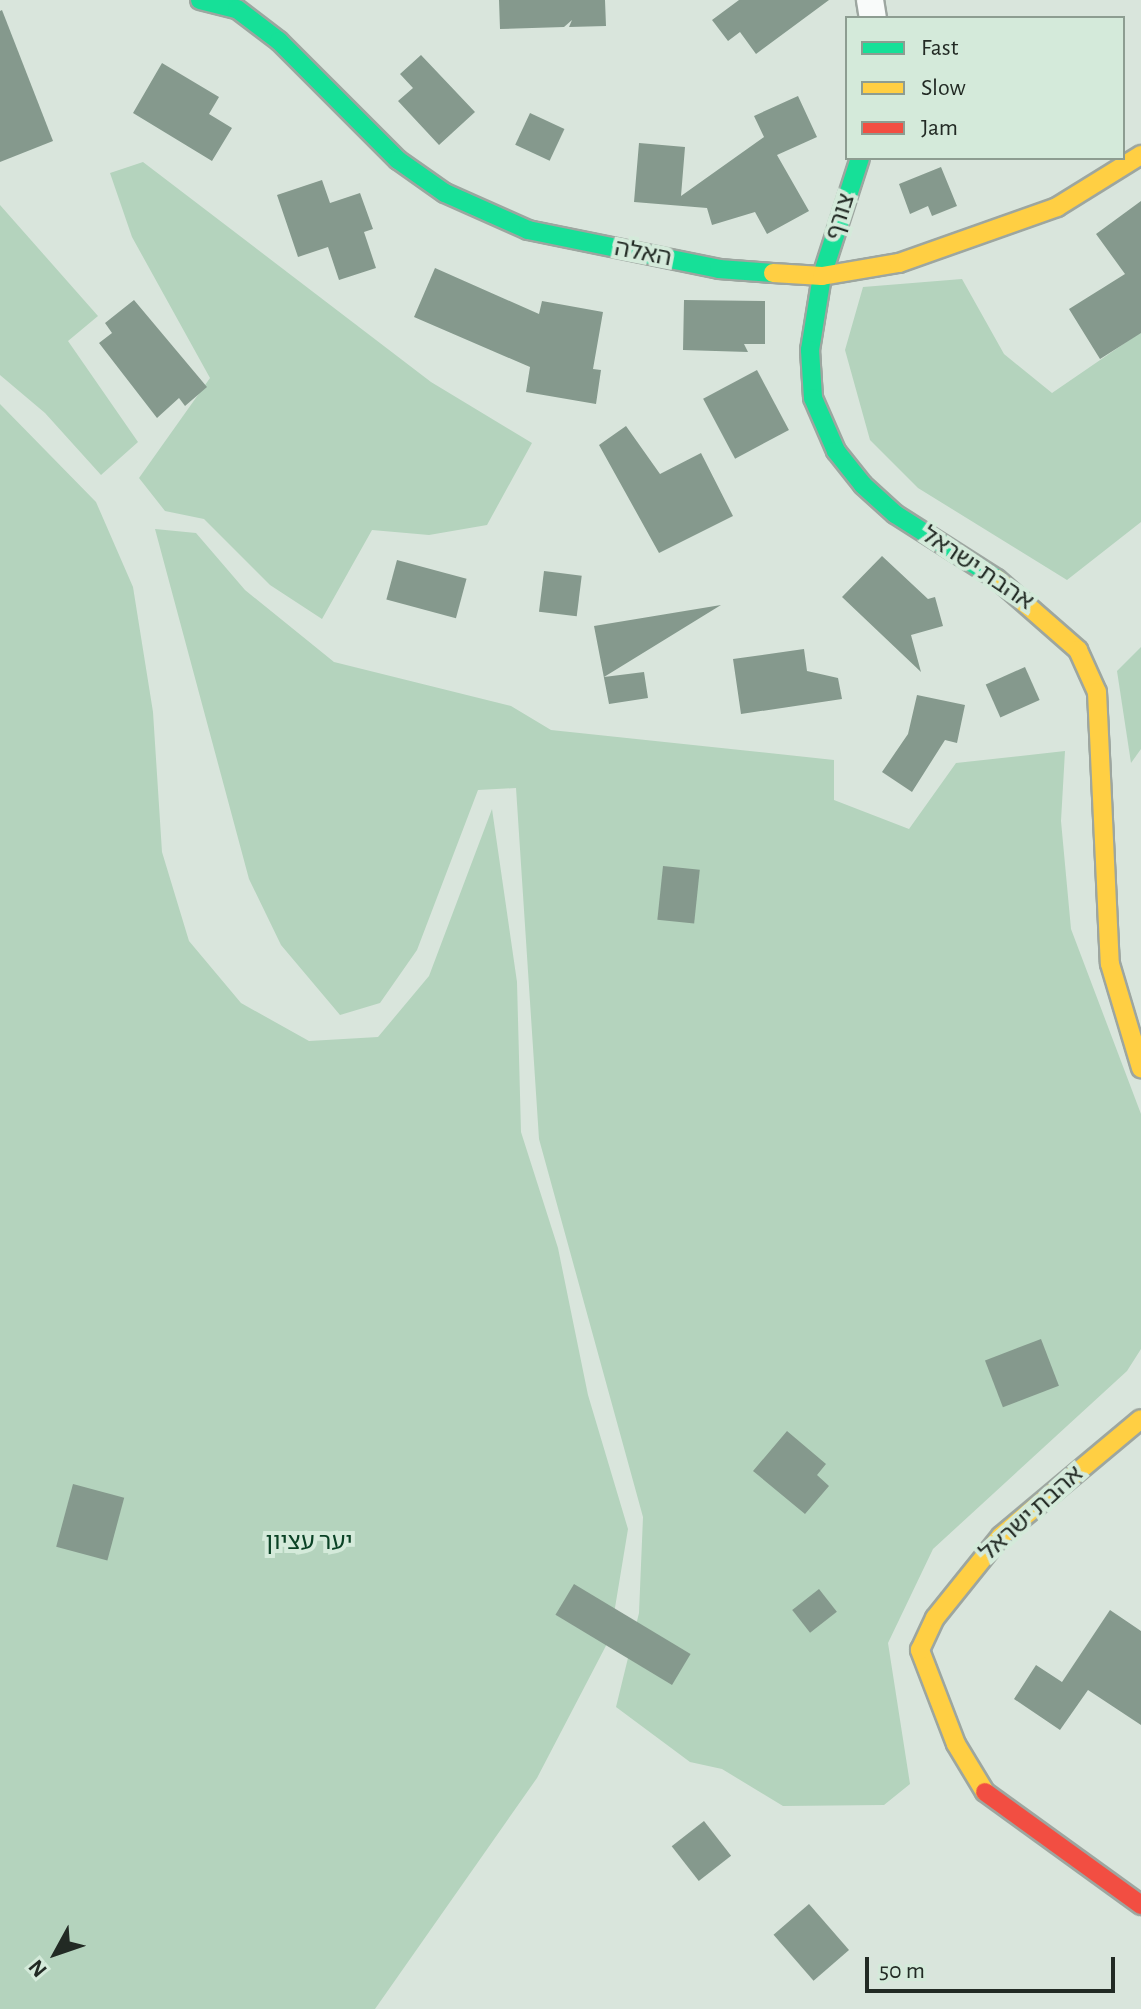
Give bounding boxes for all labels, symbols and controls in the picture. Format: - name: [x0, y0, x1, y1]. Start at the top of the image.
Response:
- legend: [845, 16, 1125, 160]
- text: Fast: [921, 36, 958, 60]
- text: Slow: [921, 76, 966, 100]
- text: Jam: [921, 116, 958, 140]
- street label: צורף: [820, 190, 862, 244]
- street label: האלה: [612, 234, 674, 274]
- street label: אהבת ישראל: [916, 521, 1038, 617]
- street label: אהבת ישראל: [974, 1460, 1090, 1568]
- park label: יער עציון: [265, 1529, 353, 1557]
- north arrow: [16, 1913, 96, 1993]
- scale bar: [869, 1941, 1119, 1991]
- text: N: [24, 1956, 51, 1981]
- text: 50 m: [879, 1959, 925, 1983]

